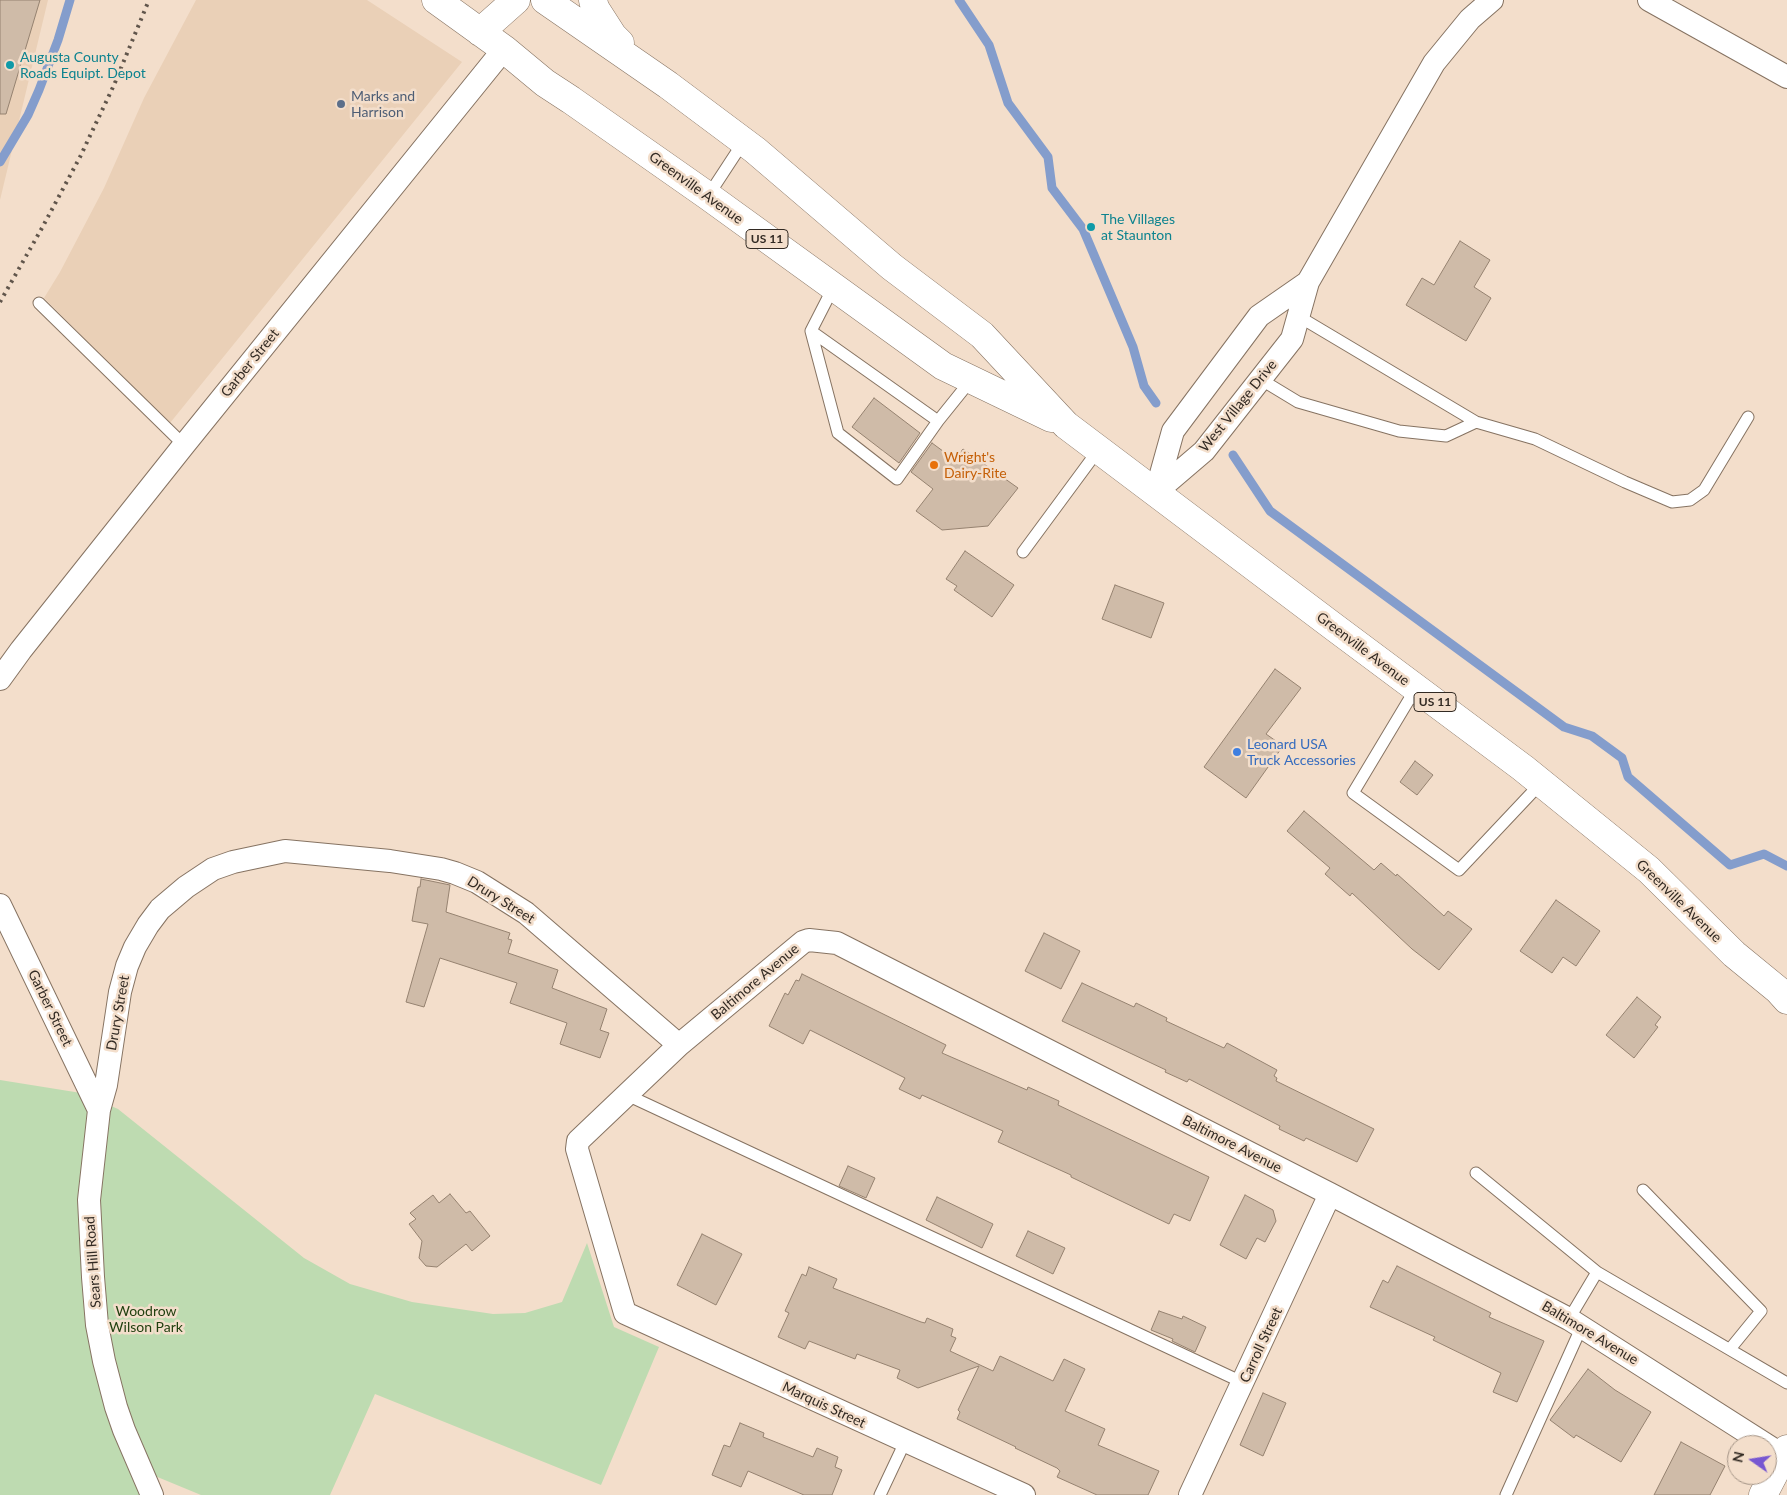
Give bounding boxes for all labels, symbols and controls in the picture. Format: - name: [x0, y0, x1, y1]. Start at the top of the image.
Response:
- place label: Augusta County Roads Equipt. Depot: [20, 49, 146, 82]
- marker: Augusta County Roads Equipt. Depot: [4, 59, 16, 71]
- place label: Marks and Harrison: [351, 88, 415, 120]
- marker: Marks and Harrison: [335, 98, 347, 110]
- street label: Greenville Avenue: [646, 148, 746, 228]
- place label: The Villages at Staunton: [1101, 211, 1175, 243]
- marker: The Villages at Staunton: [1085, 221, 1097, 233]
- road number: US 11: [746, 230, 788, 248]
- street label: Garber Street: [217, 325, 283, 401]
- street label: West Village Drive: [1196, 357, 1280, 455]
- place label: Wright's Dairy-Rite: [944, 449, 1007, 482]
- marker: Wright's Dairy-Rite: [928, 459, 940, 471]
- street label: Greenville Avenue: [1313, 609, 1413, 689]
- road number: US 11: [1414, 692, 1456, 712]
- place label: Leonard USA Truck Accessories: [1247, 736, 1356, 769]
- marker: Leonard USA Truck Accessories: [1231, 746, 1243, 758]
- street label: Greenville Avenue: [1633, 856, 1725, 946]
- street label: Drury Street: [464, 873, 538, 927]
- street label: Baltimore Avenue: [708, 940, 802, 1024]
- street label: Garber Street: [24, 967, 76, 1049]
- street label: Drury Street: [103, 974, 133, 1052]
- street label: Baltimore Avenue: [1179, 1112, 1285, 1176]
- street label: Sears Hill Road: [81, 1216, 105, 1308]
- street label: Baltimore Avenue: [1539, 1298, 1641, 1368]
- park label: Woodrow Wilson Park: [109, 1303, 183, 1335]
- street label: Carroll Street: [1236, 1305, 1286, 1385]
- street label: Marquis Street: [780, 1378, 868, 1432]
- north arrow: [1727, 1435, 1777, 1485]
- text: N: [1728, 1450, 1747, 1464]

